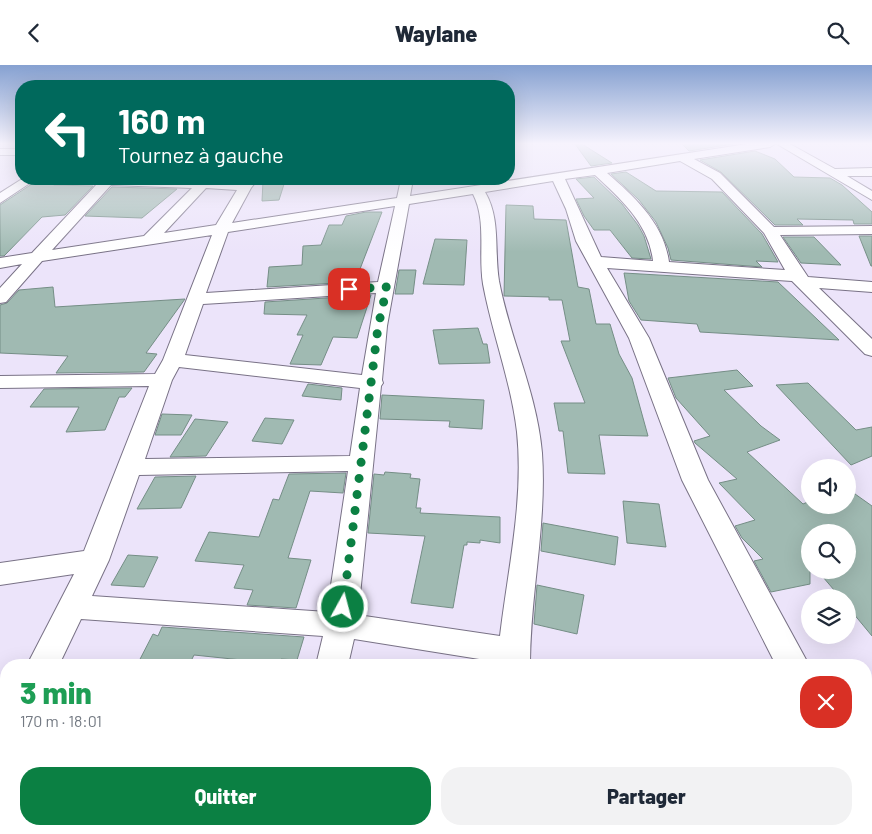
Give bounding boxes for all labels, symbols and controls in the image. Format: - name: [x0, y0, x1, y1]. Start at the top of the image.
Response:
- icon: back: [20, 19, 48, 47]
- icon: search: [824, 19, 852, 47]
- text: Waylane: [395, 20, 477, 46]
- text: 160 m: [118, 99, 205, 141]
- icon: left: [35, 100, 100, 165]
- text: Tournez à gauche: [118, 141, 284, 167]
- pin: [328, 268, 370, 310]
- icon: arrive: [335, 275, 363, 303]
- map controls: [801, 459, 856, 644]
- button: sound: [801, 459, 856, 514]
- button: search: [801, 524, 856, 579]
- position arrow: [316, 580, 368, 632]
- button: layers: [801, 589, 856, 644]
- text: 3 min: [20, 674, 92, 710]
- button: close: [800, 676, 852, 728]
- text: 170 m · 18:01: [20, 711, 102, 730]
- button: Quitter: [20, 767, 431, 825]
- button: Partager: [441, 767, 852, 825]

